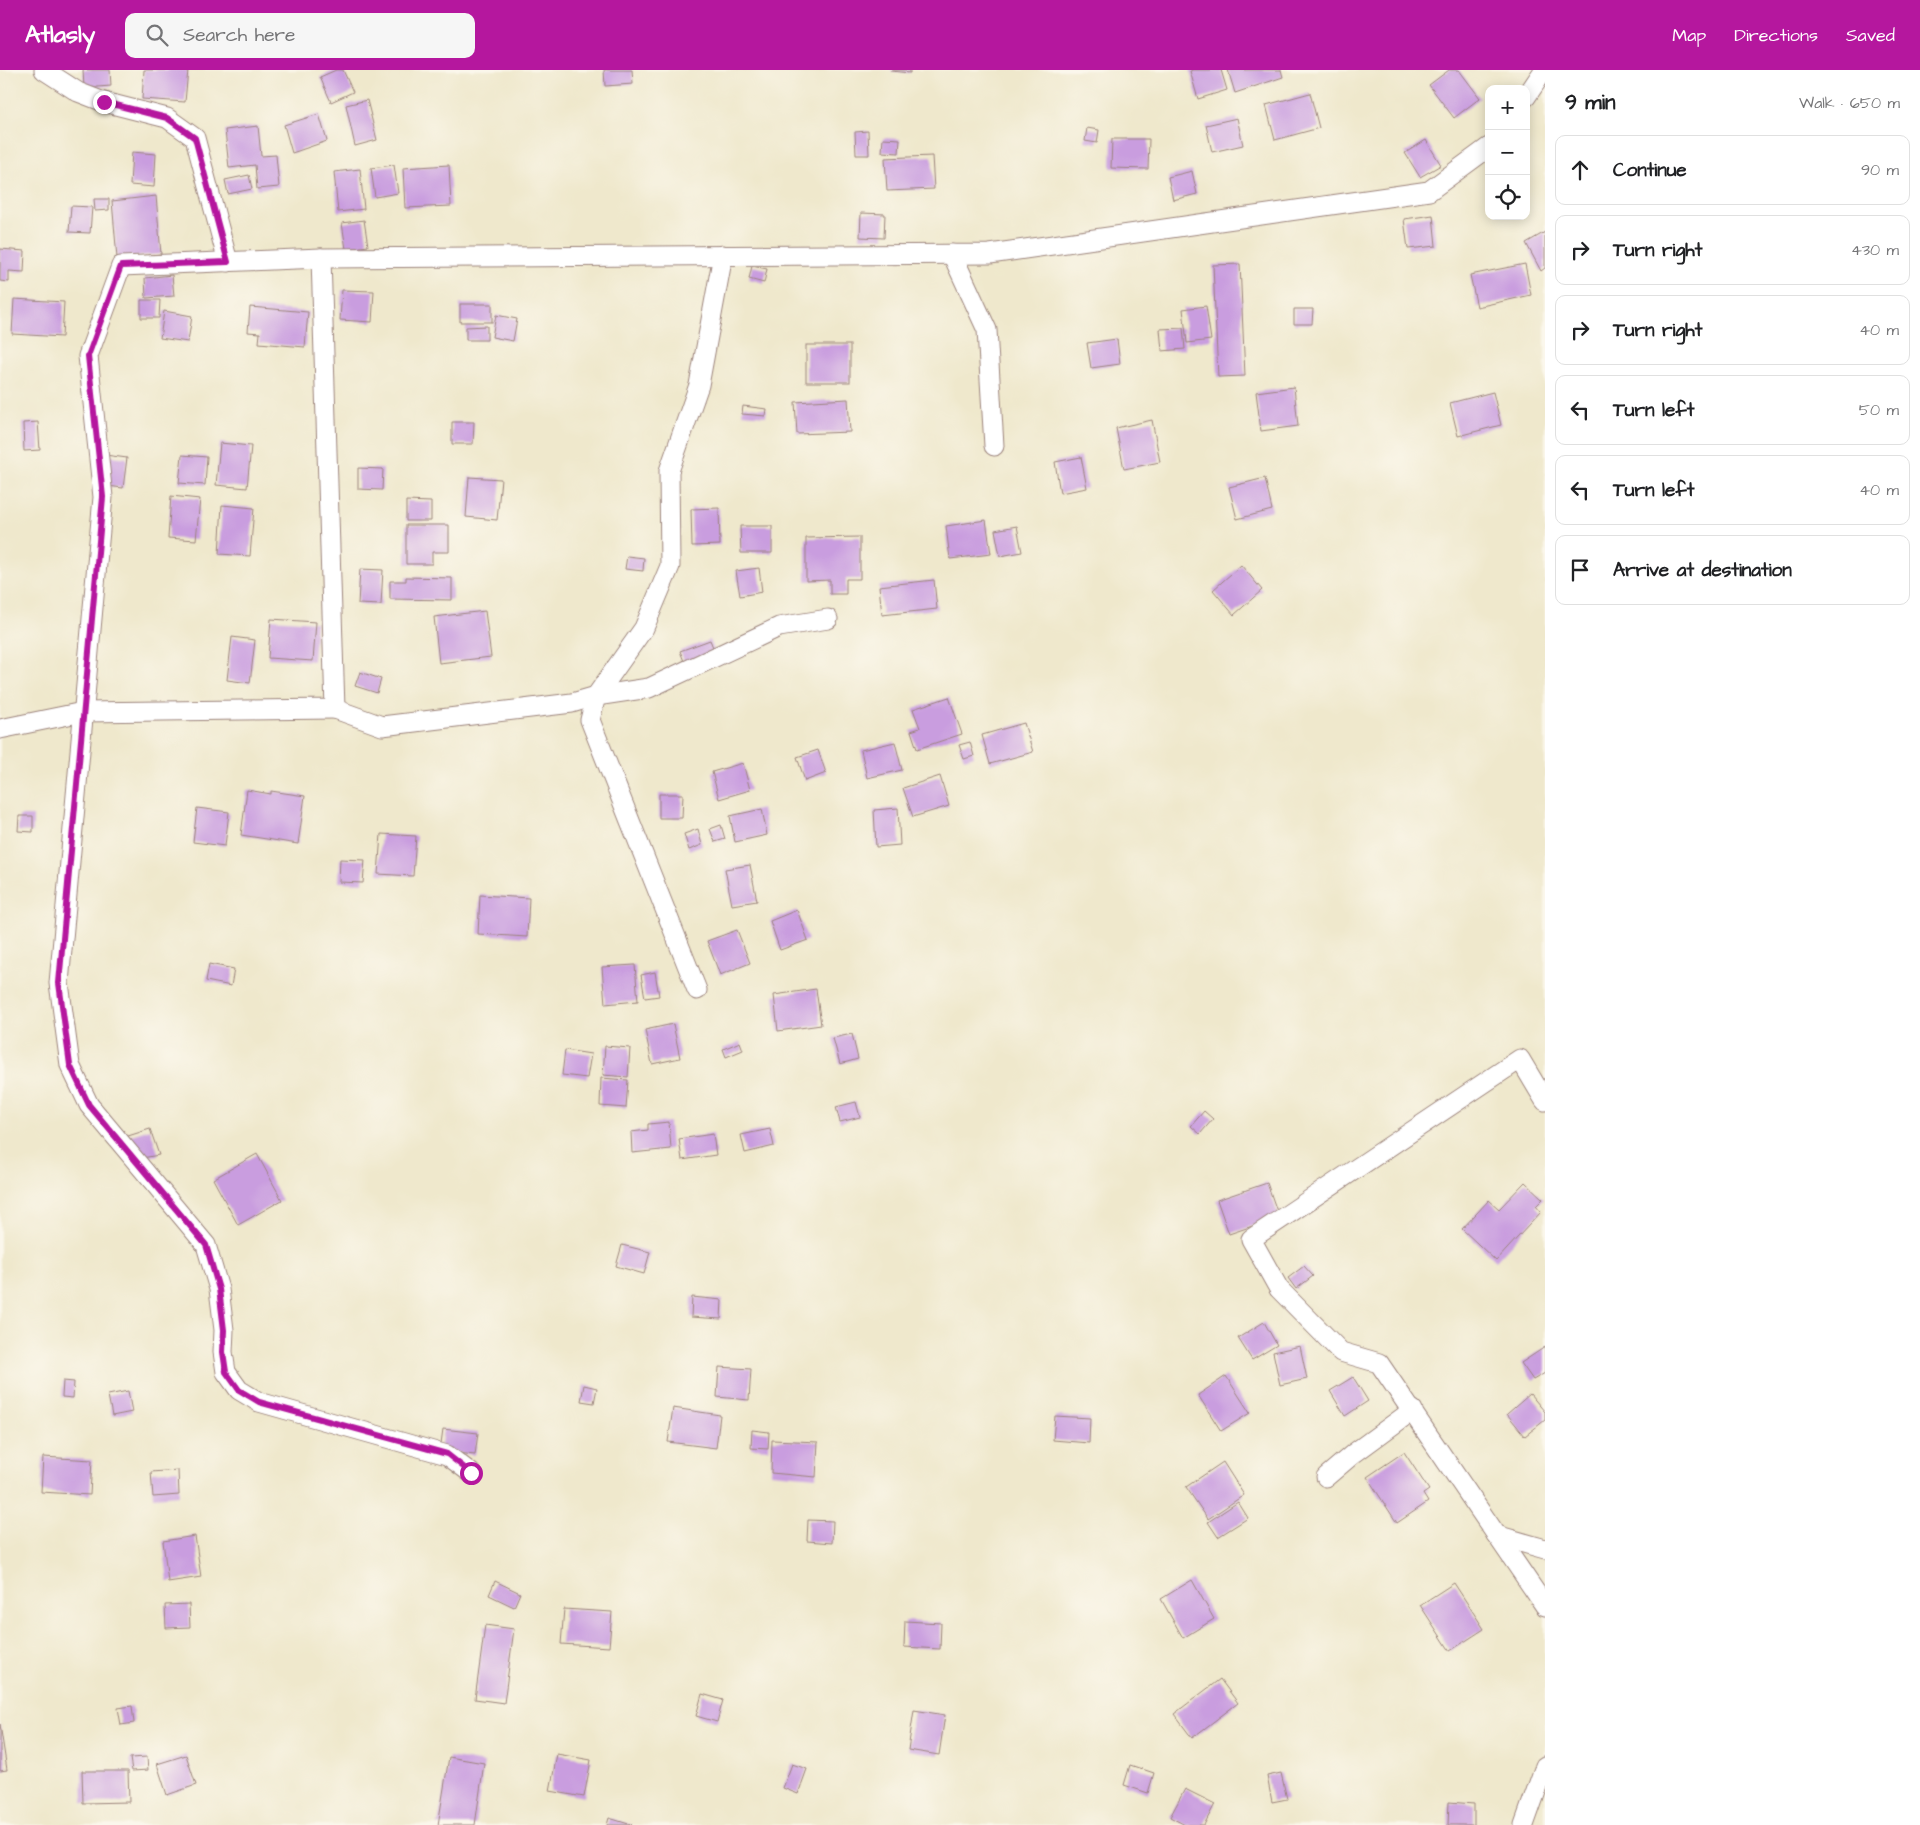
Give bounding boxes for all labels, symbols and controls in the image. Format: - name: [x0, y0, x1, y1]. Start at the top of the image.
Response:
- search box: [125, 13, 475, 58]
- text: Atlasly: [25, 18, 95, 52]
- icon: search: [143, 21, 171, 49]
- text: Search here: [183, 22, 295, 49]
- text: Map: [1672, 23, 1706, 48]
- text: Directions: [1734, 23, 1818, 48]
- text: Saved: [1846, 23, 1895, 48]
- map controls: [1485, 85, 1530, 220]
- button: +: [1485, 85, 1530, 130]
- text: 9 min: [1565, 88, 1615, 117]
- route end: [93, 91, 116, 114]
- text: Walk · 650 m: [1799, 92, 1900, 114]
- button: −: [1485, 130, 1530, 175]
- icon: ahead: [1566, 156, 1594, 184]
- text: Continue: [1613, 157, 1687, 184]
- text: 90 m: [1861, 159, 1899, 181]
- button: locate: [1485, 175, 1530, 220]
- icon: right: [1566, 236, 1594, 264]
- text: Turn right: [1613, 237, 1702, 264]
- text: 430 m: [1851, 239, 1899, 261]
- icon: right: [1566, 316, 1594, 344]
- text: Turn right: [1613, 317, 1702, 344]
- text: 40 m: [1859, 319, 1899, 341]
- icon: left: [1566, 396, 1594, 424]
- text: Turn left: [1613, 397, 1694, 424]
- text: 50 m: [1859, 399, 1899, 421]
- icon: left: [1566, 476, 1594, 504]
- text: Turn left: [1613, 477, 1694, 504]
- text: 40 m: [1859, 479, 1899, 501]
- icon: arrive: [1566, 556, 1594, 584]
- text: Arrive at destination: [1613, 557, 1792, 584]
- route start: [460, 1462, 483, 1485]

